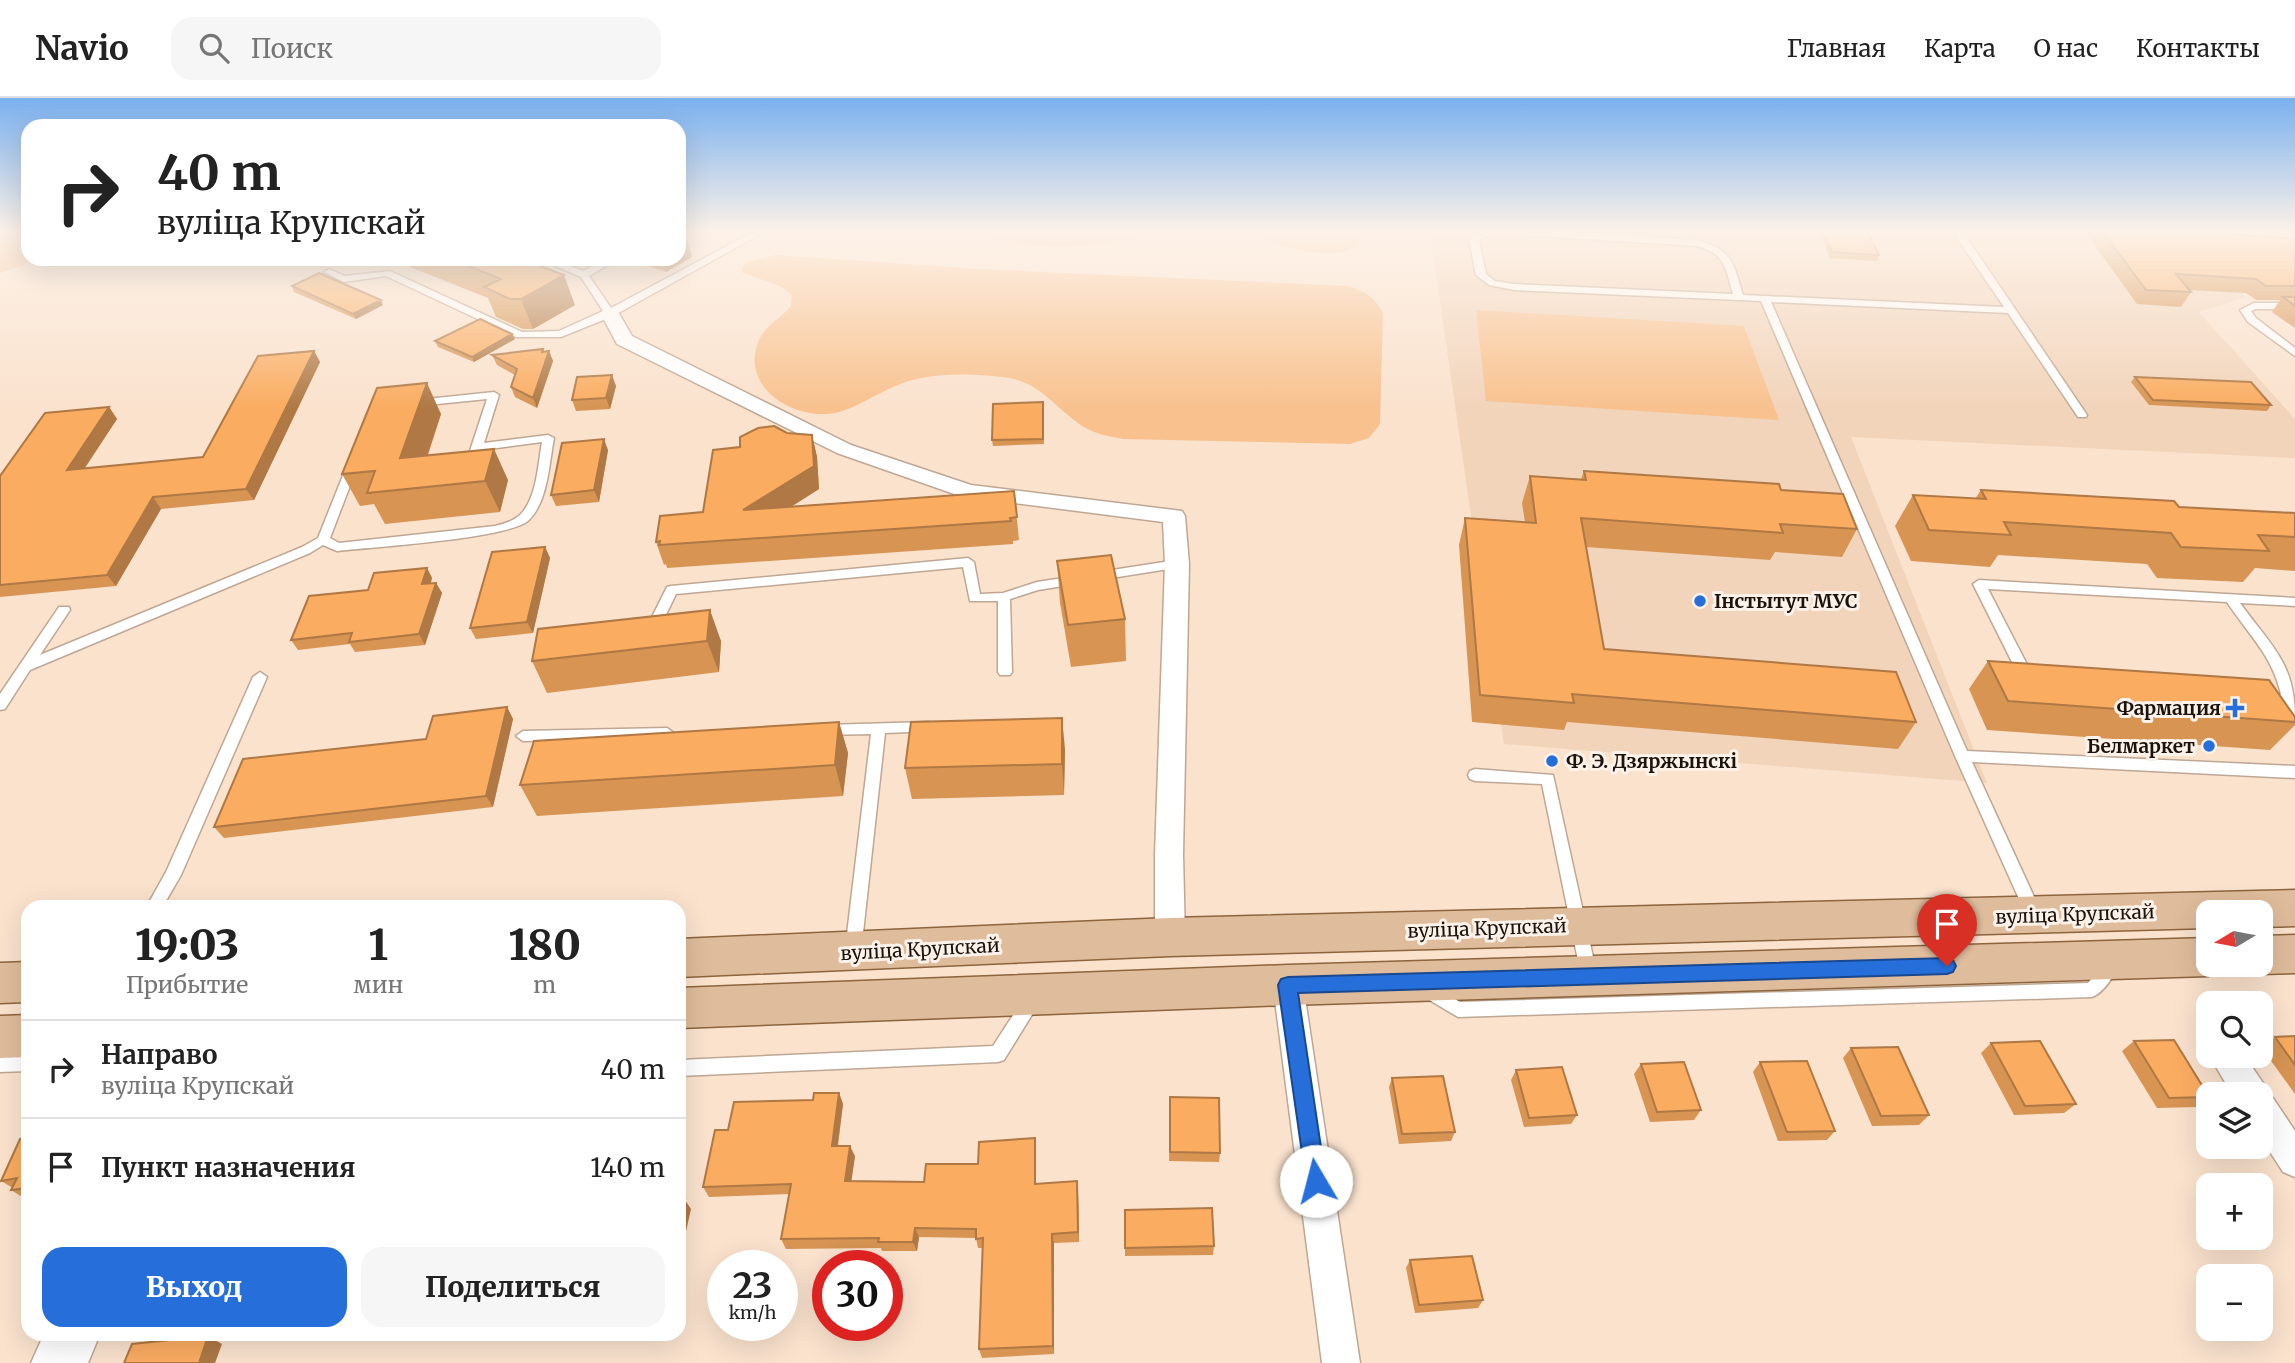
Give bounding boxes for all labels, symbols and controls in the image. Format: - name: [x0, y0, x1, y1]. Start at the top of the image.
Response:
- search box: [171, 17, 661, 80]
- text: Navio: [35, 28, 129, 69]
- icon: search: [195, 29, 233, 67]
- text: Поиск: [251, 32, 333, 65]
- text: Главная: [1787, 33, 1886, 64]
- text: Карта: [1924, 33, 1996, 64]
- text: О нас: [2034, 33, 2098, 64]
- text: Контакты: [2136, 33, 2260, 64]
- text: 40 m: [157, 142, 281, 203]
- icon: right: [42, 147, 133, 238]
- text: вуліца Крупскай: [157, 203, 426, 243]
- place label: Інстытут МУС: [1714, 589, 1858, 613]
- marker: Інстытут МУС: [1692, 593, 1708, 609]
- place label: Фармация: [2116, 696, 2221, 720]
- marker: Фармация: [2227, 700, 2243, 716]
- place label: Белмаркет: [2087, 734, 2195, 758]
- marker: Белмаркет: [2201, 738, 2217, 754]
- place label: Ф. Э. Дзяржынскі: [1566, 749, 1738, 773]
- marker: Ф. Э. Дзяржынскі: [1544, 753, 1560, 769]
- pin: [1917, 894, 1977, 966]
- street label: вуліца Крупскай: [1995, 899, 2155, 929]
- north arrow: [2196, 900, 2273, 976]
- map controls: [2196, 900, 2273, 1341]
- icon: arrive: [1928, 905, 1966, 943]
- street label: вуліца Крупскай: [1407, 913, 1567, 943]
- text: 19:03: [135, 919, 239, 971]
- text: 1: [369, 919, 388, 971]
- text: 180: [509, 919, 581, 971]
- street label: вуліца Крупскай: [840, 933, 1000, 965]
- text: Прибытие: [126, 970, 248, 999]
- text: мин: [353, 970, 403, 999]
- text: m: [533, 970, 556, 999]
- button: search: [2196, 991, 2273, 1068]
- text: Направо: [101, 1038, 218, 1071]
- icon: right: [42, 1050, 80, 1088]
- text: 40 m: [601, 1053, 665, 1086]
- text: вуліца Крупскай: [101, 1071, 294, 1100]
- button: layers: [2196, 1082, 2273, 1159]
- position arrow: [1279, 1144, 1353, 1218]
- icon: arrive: [42, 1148, 80, 1186]
- text: Пункт назначения: [101, 1151, 355, 1184]
- text: 140 m: [590, 1151, 665, 1184]
- button: +: [2196, 1173, 2273, 1250]
- button: Выход: [42, 1247, 347, 1327]
- button: Поделиться: [361, 1247, 665, 1327]
- speed limit sign: 30: [812, 1250, 903, 1341]
- text: 23: [733, 1264, 772, 1308]
- button: −: [2196, 1264, 2273, 1341]
- text: km/h: [729, 1301, 776, 1324]

